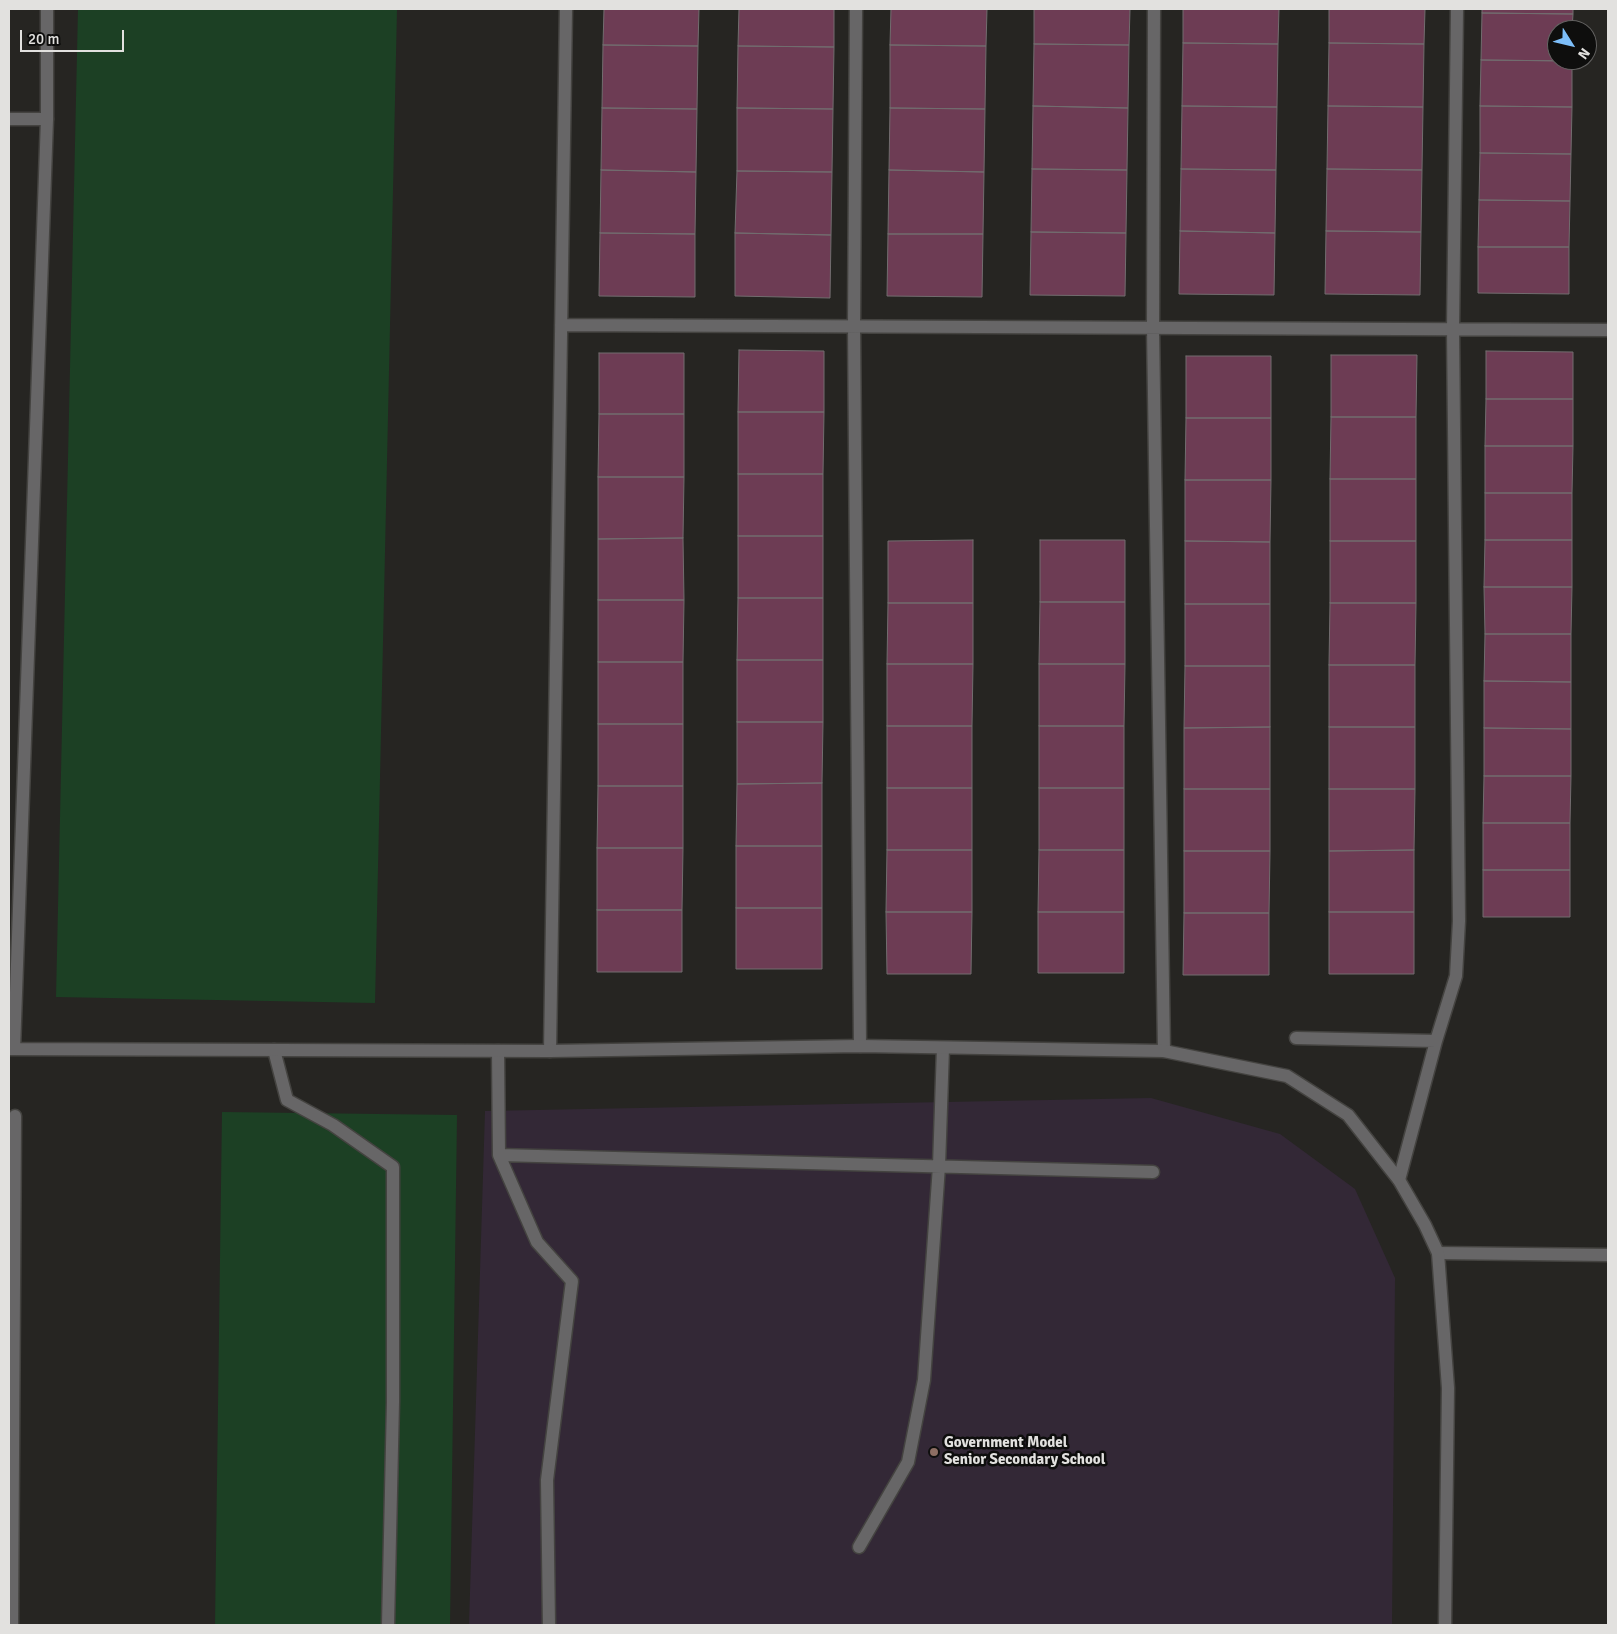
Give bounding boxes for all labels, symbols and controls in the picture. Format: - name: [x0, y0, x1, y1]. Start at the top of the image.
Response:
- scale bar: [22, 20, 126, 52]
- north arrow: [1547, 20, 1597, 70]
- text: 20 m: [28, 30, 59, 48]
- text: N: [1574, 45, 1593, 62]
- place label: Government Model Senior Secondary School: [944, 1434, 1105, 1469]
- marker: Government Model Senior Secondary School: [928, 1446, 940, 1458]

